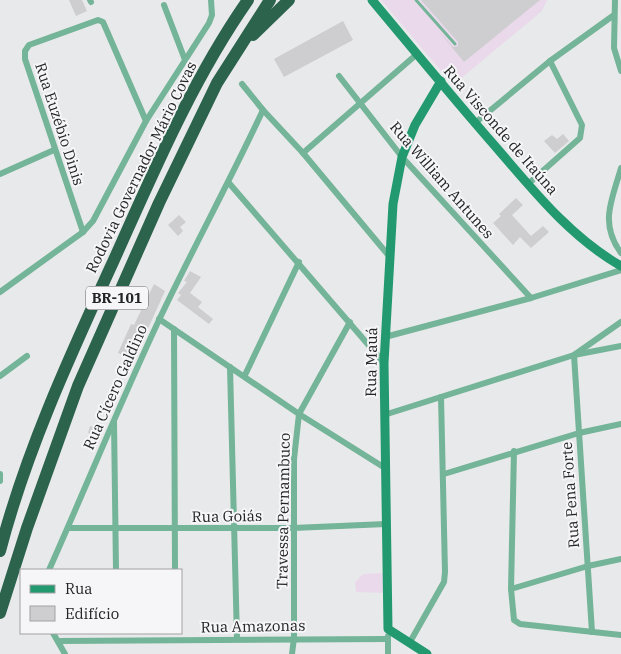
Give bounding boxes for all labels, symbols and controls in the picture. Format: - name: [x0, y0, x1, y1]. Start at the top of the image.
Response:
- street label: Rodovia Governador Mário Covas: [81, 58, 201, 276]
- street label: Rua Euzébio Dinis: [31, 60, 89, 188]
- street label: Rua Visconde de Itaúna: [440, 61, 562, 199]
- street label: Rua William Antunes: [386, 118, 498, 242]
- road number: BR-101: [86, 286, 148, 310]
- street label: Rua Cícero Galdino: [79, 321, 151, 453]
- street label: Rua Mauá: [361, 327, 381, 397]
- street label: Travessa Pernambuco: [272, 433, 294, 589]
- street label: Rua Pena Forte: [557, 441, 583, 549]
- street label: Rua Goiás: [192, 506, 262, 526]
- legend: [20, 569, 182, 634]
- text: Rua: [65, 579, 92, 598]
- text: Edifício: [65, 604, 119, 623]
- street label: Rua Amazonas: [200, 616, 306, 636]

